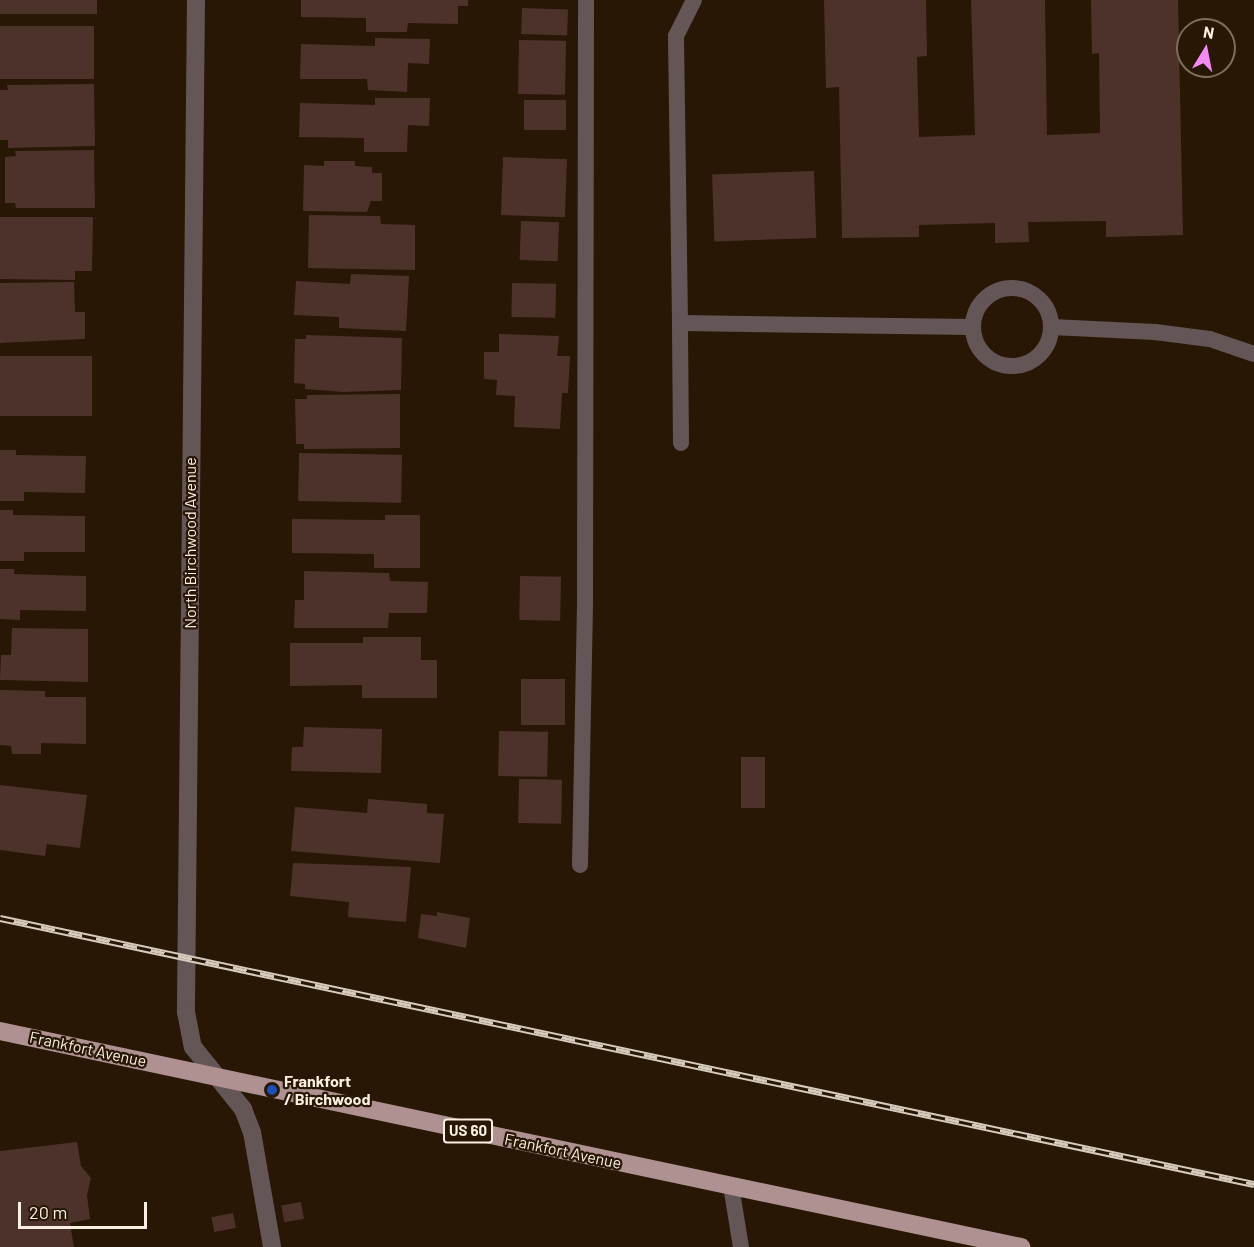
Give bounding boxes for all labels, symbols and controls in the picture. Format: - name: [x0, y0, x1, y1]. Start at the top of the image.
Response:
- north arrow: [1176, 18, 1236, 78]
- text: N: [1202, 21, 1216, 42]
- street label: North Birchwood Avenue: [180, 457, 200, 629]
- street label: Frankfort Avenue: [28, 1027, 148, 1071]
- place label: Frankfort / Birchwood: [284, 1071, 371, 1109]
- marker: Frankfort / Birchwood: [265, 1083, 279, 1097]
- road number: US 60: [442, 1119, 494, 1143]
- street label: Frankfort Avenue: [503, 1129, 623, 1173]
- scale bar: [21, 1190, 150, 1228]
- text: 20 m: [29, 1201, 67, 1223]

